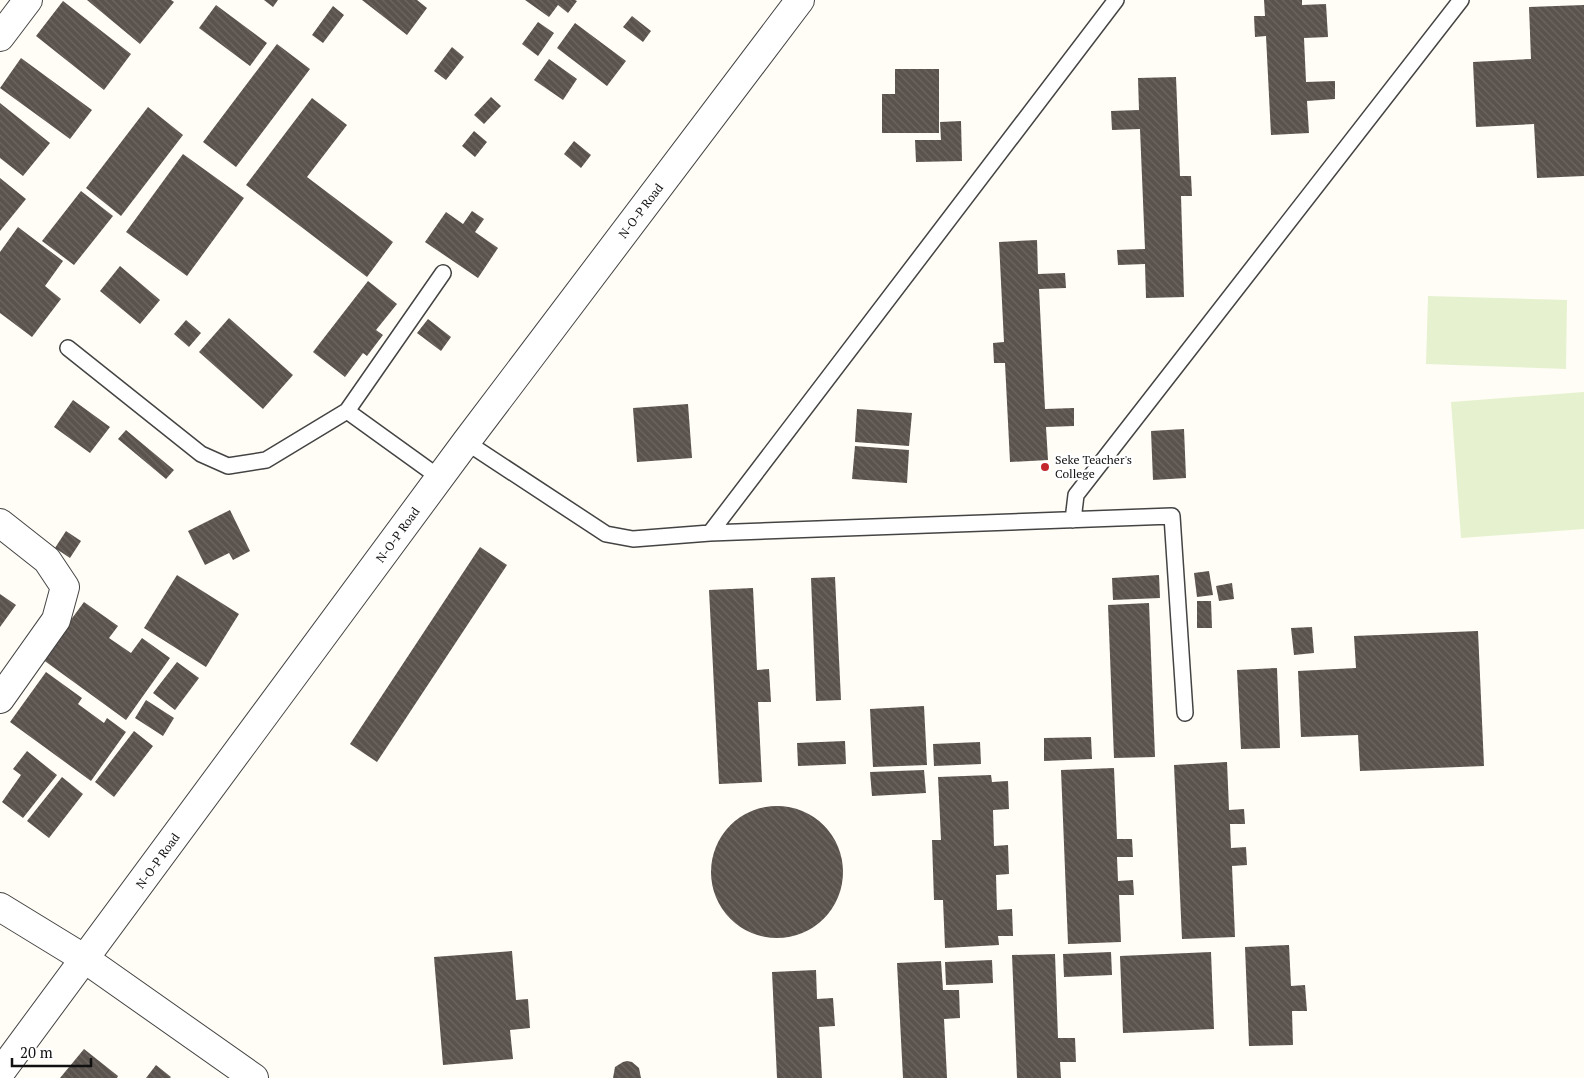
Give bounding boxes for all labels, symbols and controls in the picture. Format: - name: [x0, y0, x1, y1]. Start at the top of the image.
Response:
- street label: N-O-P Road: [615, 180, 666, 241]
- place label: Seke Teacher's College: [1055, 452, 1132, 481]
- marker: Seke Teacher's College: [1039, 461, 1051, 473]
- street label: N-O-P Road: [373, 504, 423, 565]
- street label: N-O-P Road: [133, 830, 183, 891]
- scale bar: [12, 1036, 91, 1068]
- text: 20 m: [20, 1042, 53, 1062]

